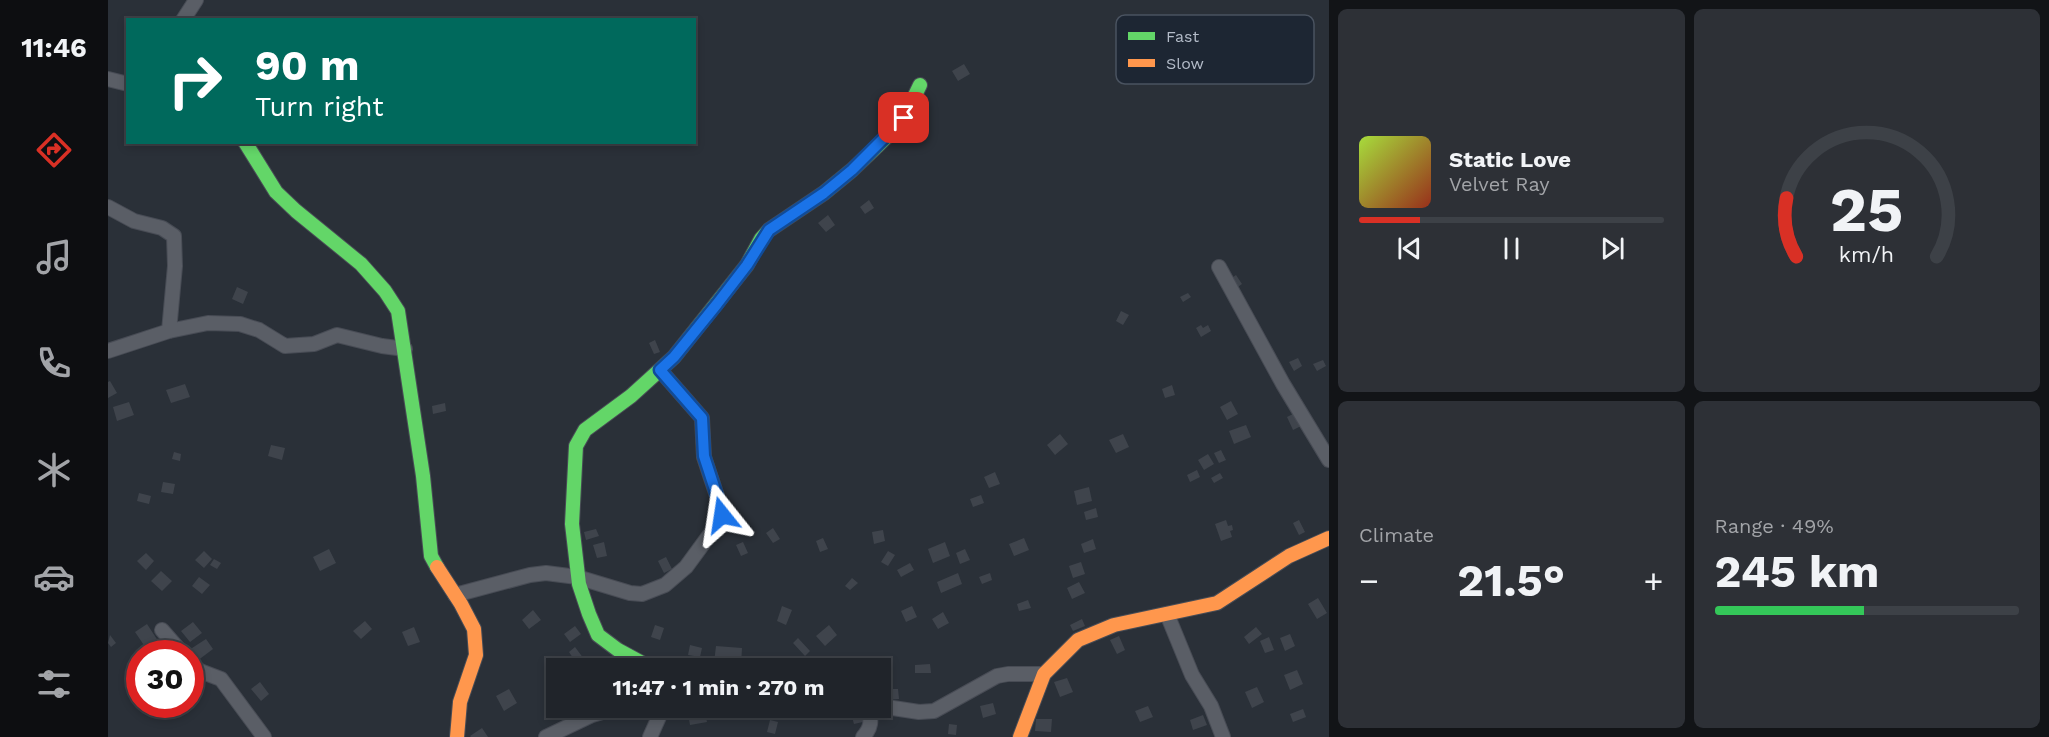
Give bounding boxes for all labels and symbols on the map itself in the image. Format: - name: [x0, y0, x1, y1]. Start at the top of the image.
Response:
- legend: [1116, 15, 1314, 84]
- text: Fast: [1166, 27, 1199, 46]
- text: Slow: [1166, 54, 1204, 73]
- pin: [878, 92, 929, 143]
- position arrow: [690, 483, 754, 547]
- speed limit sign: 30: [126, 640, 204, 718]

